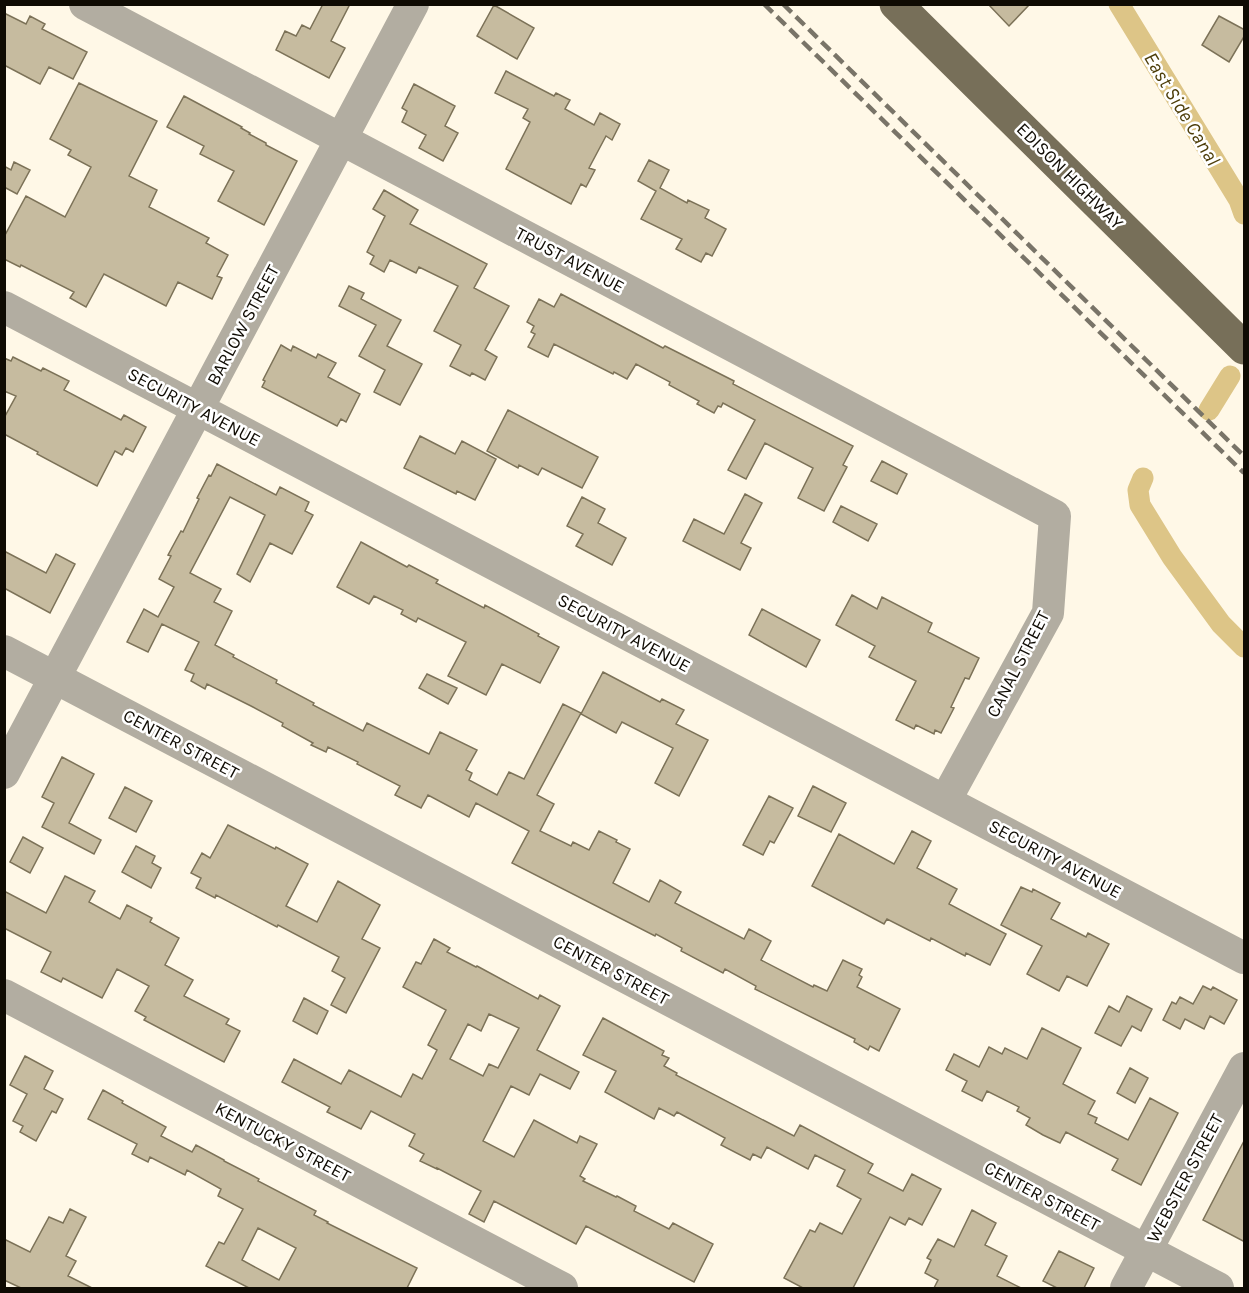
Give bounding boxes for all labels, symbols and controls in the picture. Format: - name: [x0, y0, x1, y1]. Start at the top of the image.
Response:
- water label: East Side Canal: [1139, 48, 1225, 170]
- street label: EDISON HIGHWAY: [1012, 118, 1128, 234]
- street label: TRUST AVENUE: [512, 222, 628, 298]
- street label: BARLOW STREET: [202, 261, 284, 389]
- street label: SECURITY AVENUE: [124, 363, 264, 451]
- street label: SECURITY AVENUE: [554, 589, 694, 677]
- street label: CANAL STREET: [982, 607, 1054, 721]
- street label: CENTER STREET: [119, 704, 243, 784]
- street label: SECURITY AVENUE: [985, 815, 1125, 903]
- street label: CENTER STREET: [549, 930, 673, 1010]
- street label: KENTUCKY STREET: [211, 1097, 355, 1187]
- street label: WEBSTER STREET: [1142, 1110, 1228, 1246]
- street label: CENTER STREET: [980, 1156, 1104, 1236]

